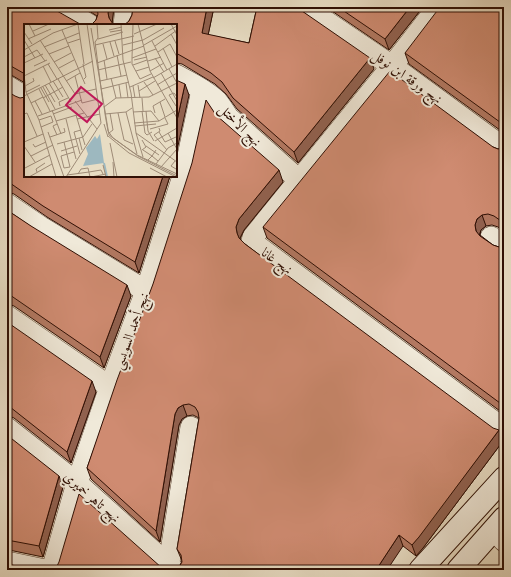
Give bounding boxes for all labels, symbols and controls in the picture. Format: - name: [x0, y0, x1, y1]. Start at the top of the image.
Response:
- inset map: [24, 24, 177, 177]
- street label: نهج ورقة ابن نوفل: [366, 46, 446, 111]
- street label: نهج الأختل: [212, 99, 266, 153]
- street label: نهج غانا: [256, 243, 297, 281]
- street label: نهج أحمد السويسي: [107, 289, 158, 374]
- street label: نهج تاهر خميري: [58, 467, 124, 529]

